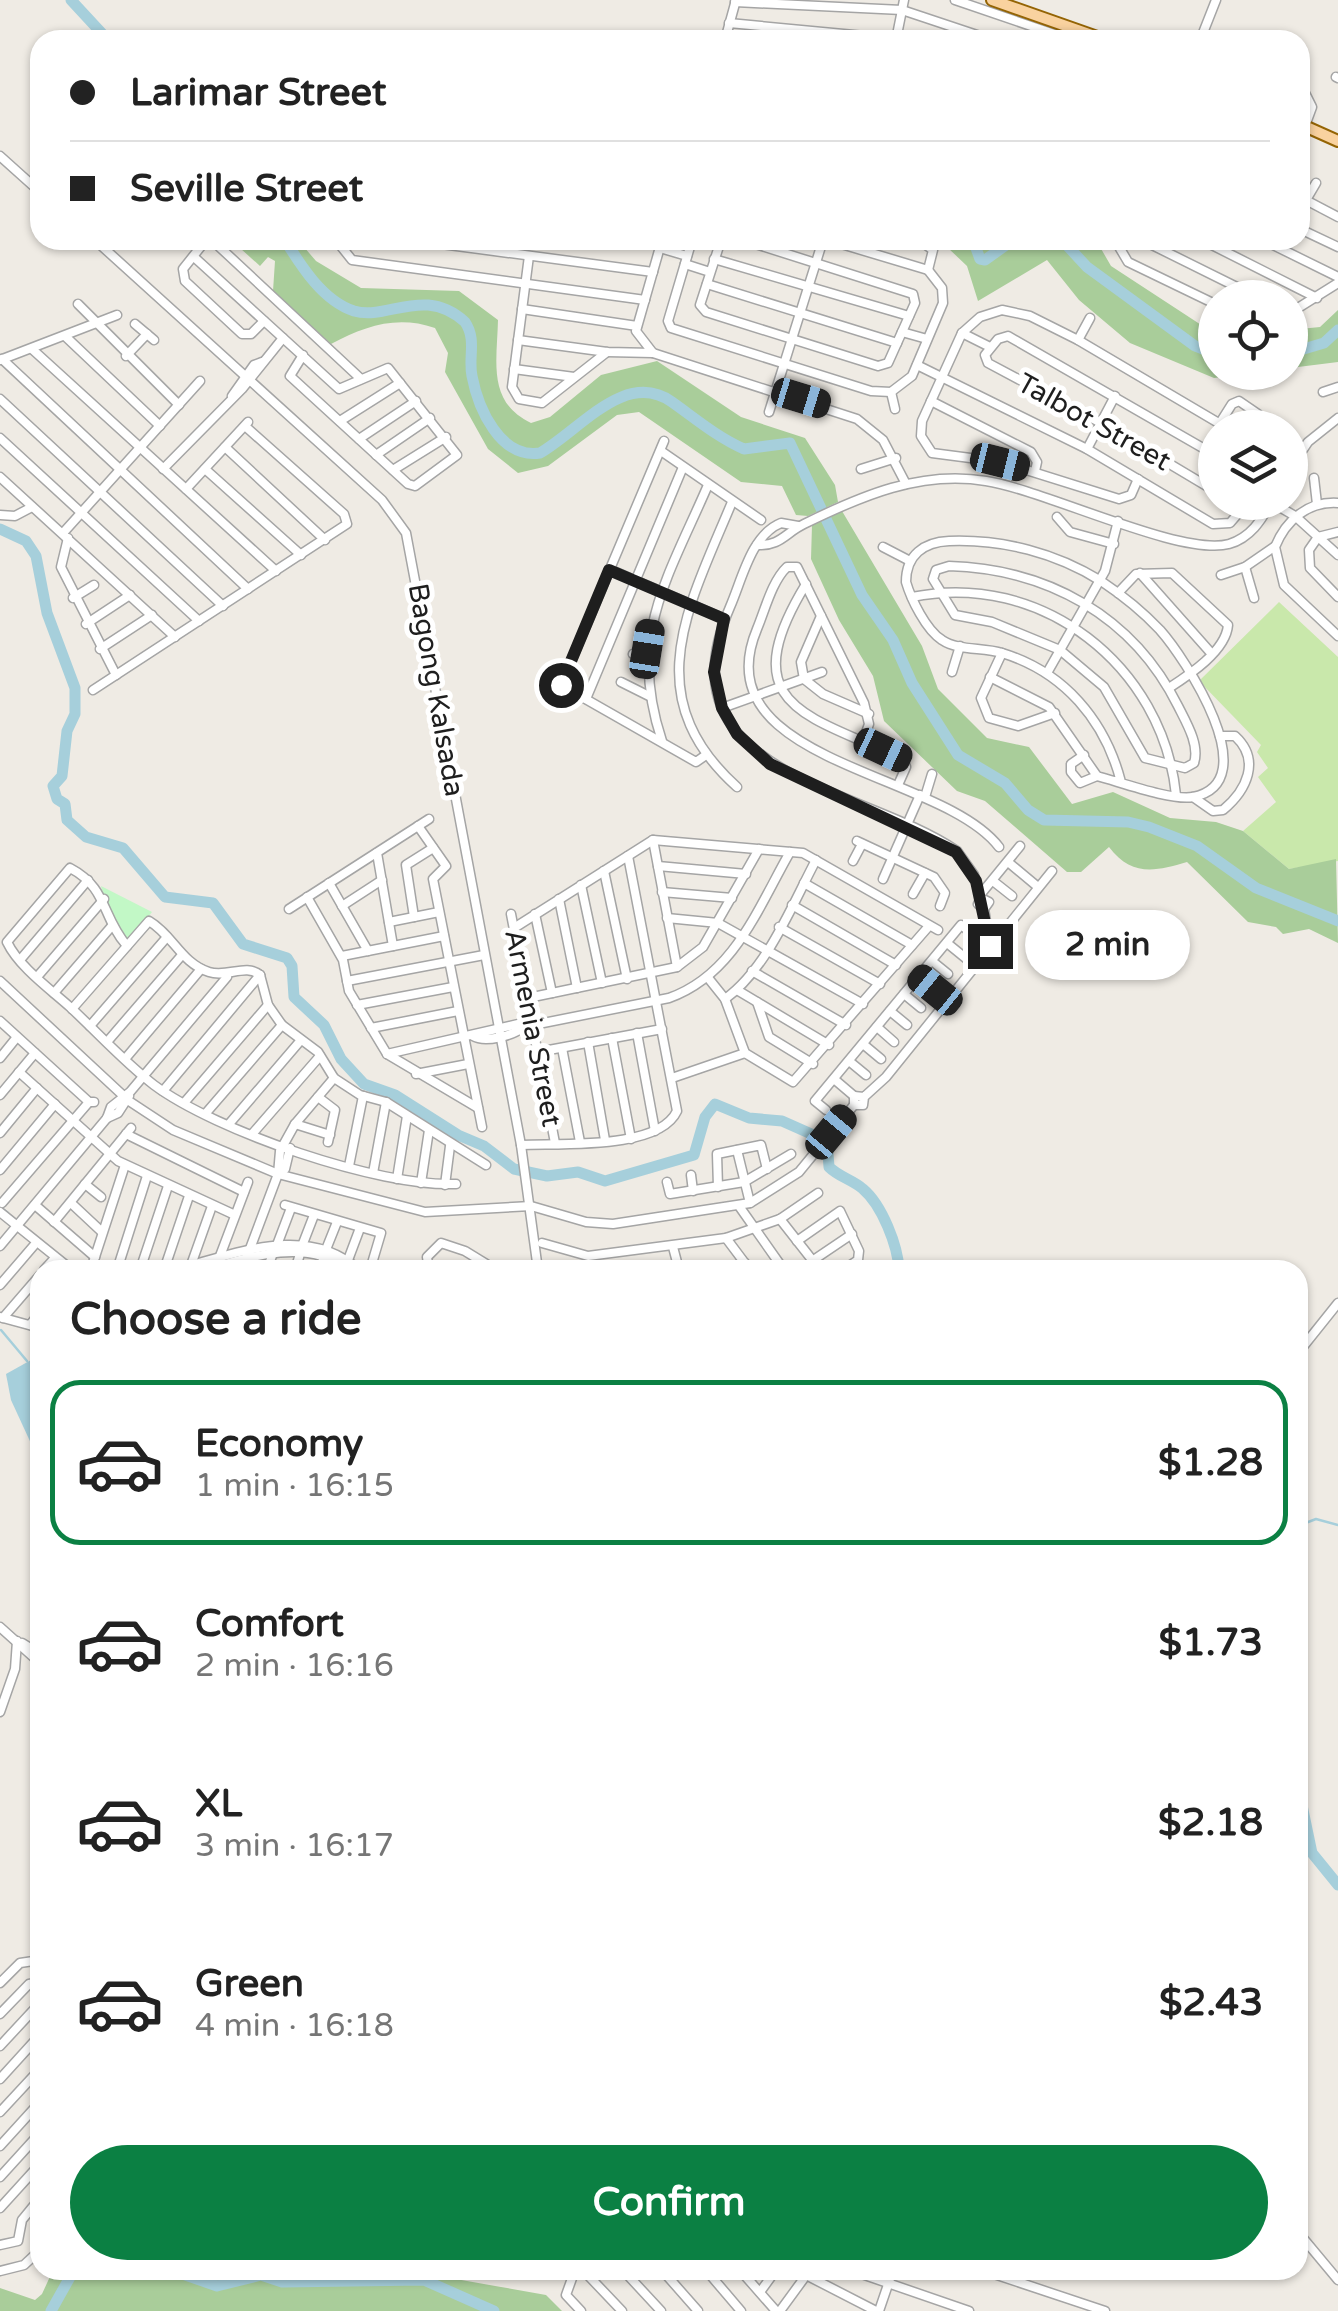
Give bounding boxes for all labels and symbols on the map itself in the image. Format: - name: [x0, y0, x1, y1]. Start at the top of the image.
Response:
- street label: Talbot Street: [1011, 366, 1177, 478]
- car: [768, 375, 834, 421]
- car: [967, 440, 1033, 484]
- street label: Bagong Kalsada: [401, 581, 471, 799]
- car: [627, 617, 667, 681]
- route start: [539, 663, 584, 708]
- car: [849, 724, 917, 776]
- callout: 2 min: [1025, 911, 1190, 981]
- route end: [968, 924, 1013, 969]
- street label: Armenia Street: [497, 927, 569, 1130]
- car: [902, 959, 968, 1021]
- car: [800, 1099, 862, 1165]

